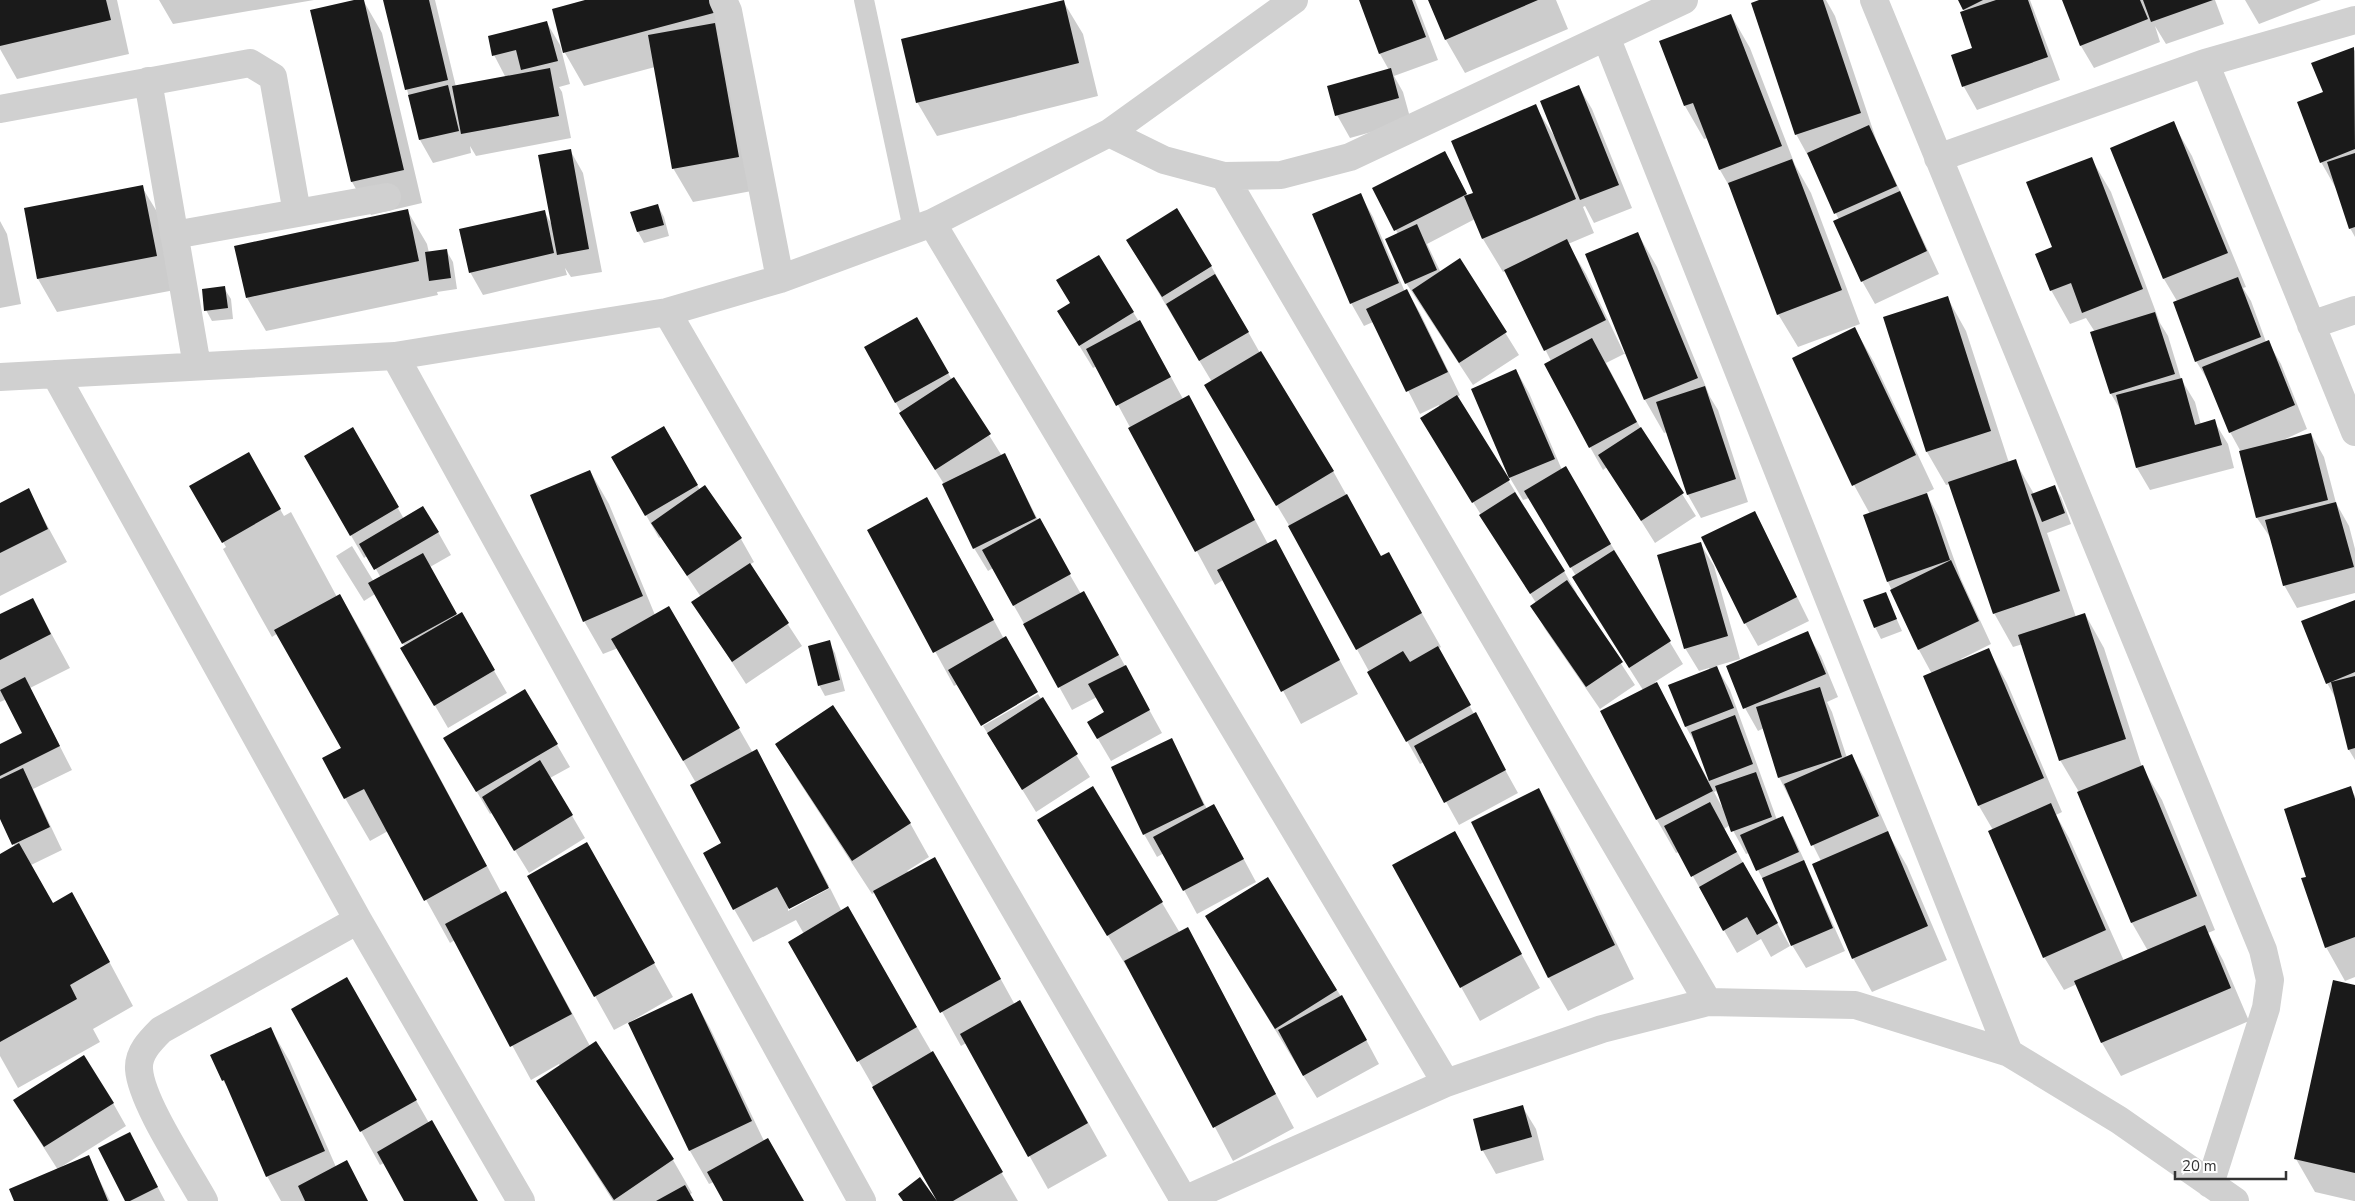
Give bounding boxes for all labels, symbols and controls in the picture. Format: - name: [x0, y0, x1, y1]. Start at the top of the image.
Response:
- scale bar: [2175, 1148, 2286, 1180]
- text: 20 m: [2182, 1156, 2217, 1176]

